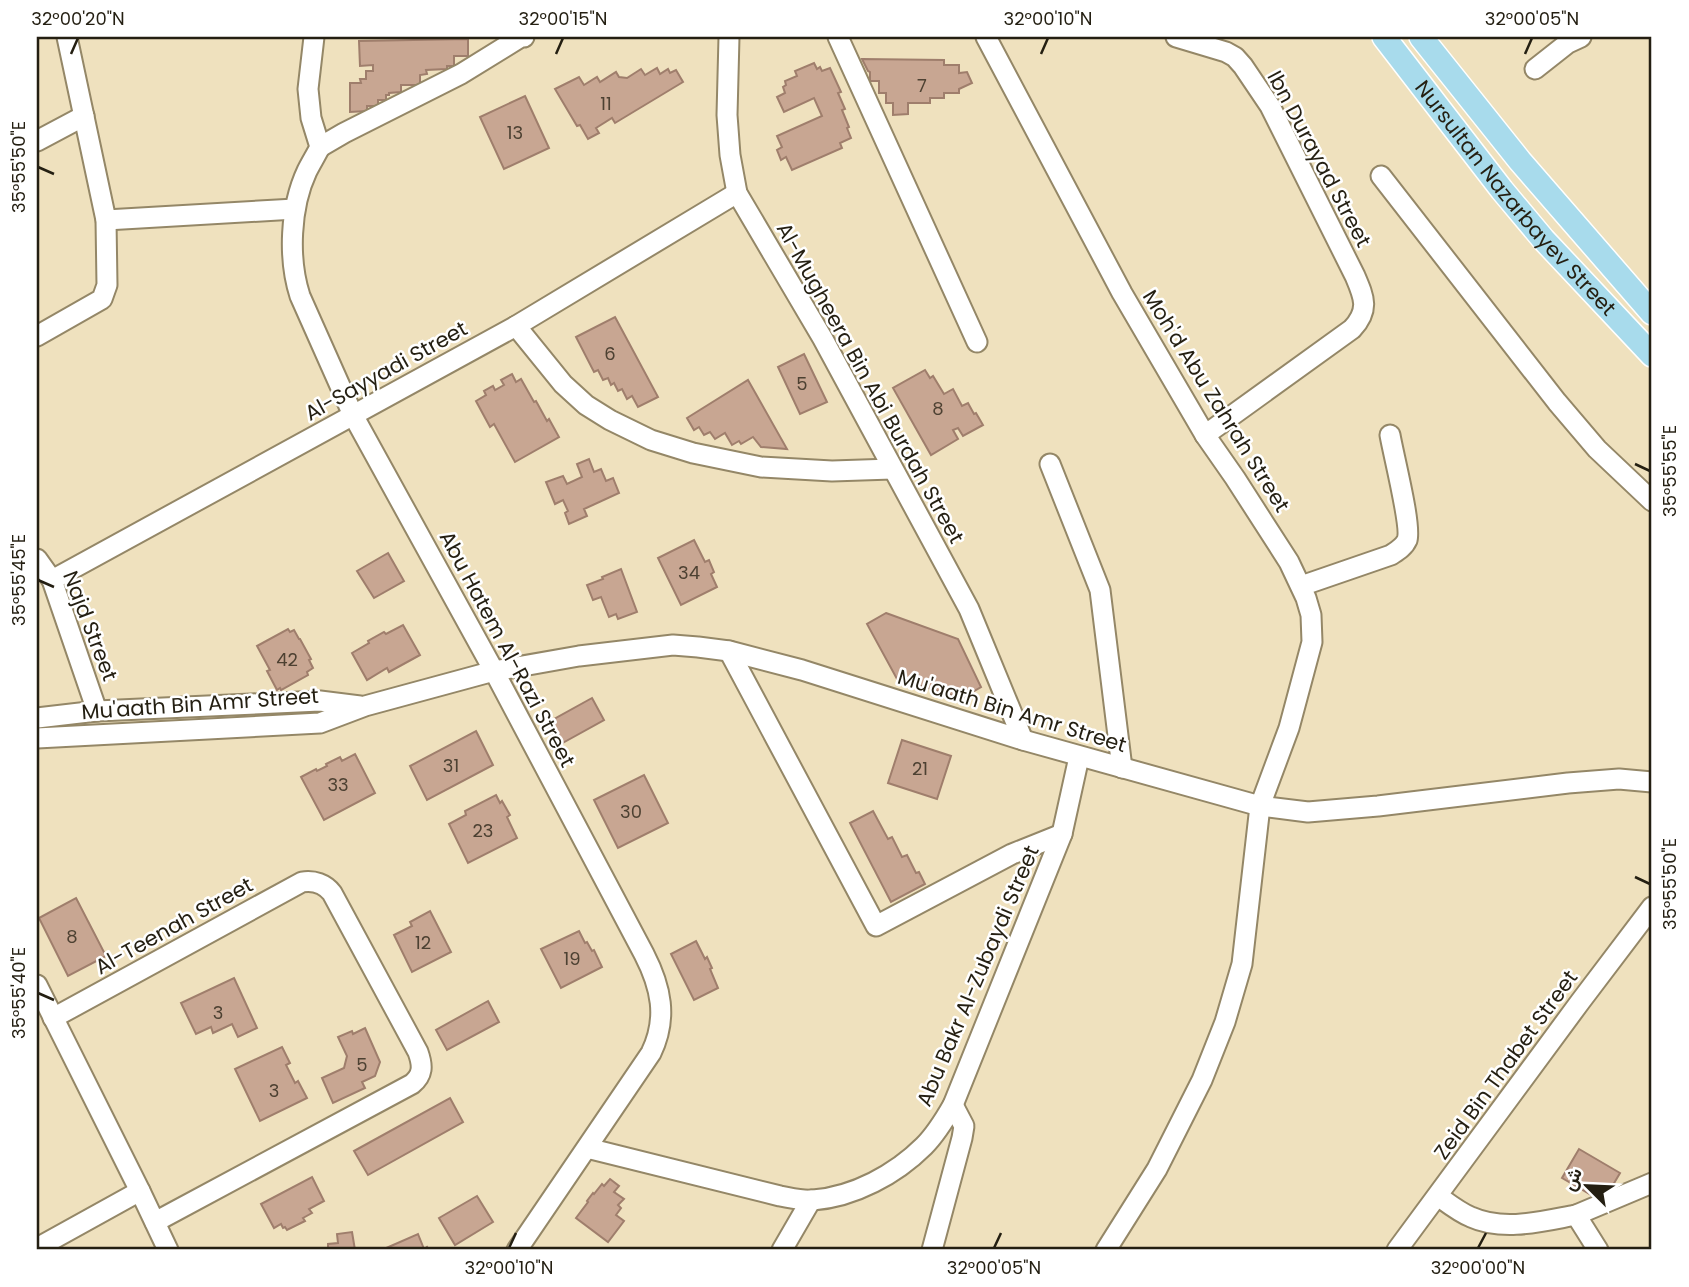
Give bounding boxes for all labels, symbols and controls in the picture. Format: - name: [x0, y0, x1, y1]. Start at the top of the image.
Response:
- text: 32°00'20"N: [31, 6, 125, 31]
- text: 32°00'15"N: [519, 6, 607, 31]
- text: 32°00'10"N: [1004, 6, 1092, 31]
- text: 32°00'05"N: [1485, 6, 1579, 31]
- street label: Ibn Durayad Street: [1261, 65, 1378, 252]
- house number: 7: [917, 73, 927, 98]
- street label: Nursultan Nazarbayev Street: [1409, 74, 1623, 322]
- house number: 11: [600, 91, 612, 116]
- house number: 13: [507, 120, 523, 145]
- text: 35°55'50"E: [6, 121, 31, 213]
- street label: Al-Mugheera Bin Abi Burdah Street: [770, 217, 971, 549]
- street label: Moh'd Abu Zahrah Street: [1136, 284, 1297, 517]
- street label: Al-Sayyadi Street: [299, 314, 472, 427]
- house number: 6: [604, 341, 616, 366]
- house number: 5: [796, 371, 808, 396]
- house number: 8: [932, 396, 944, 421]
- text: 35°55'55"E: [1657, 425, 1682, 517]
- street label: Abu Hatem Al-Razi Street: [433, 526, 582, 772]
- text: 35°55'45"E: [6, 534, 31, 626]
- house number: 34: [678, 560, 700, 585]
- street label: Najd Street: [56, 567, 125, 685]
- house number: 42: [276, 647, 298, 672]
- street label: Mu'aath Bin Amr Street: [894, 662, 1130, 759]
- street label: Mu'aath Bin Amr Street: [80, 681, 320, 726]
- house number: 31: [443, 753, 459, 778]
- house number: 21: [912, 756, 928, 781]
- house number: 33: [327, 772, 349, 797]
- house number: 30: [620, 799, 642, 824]
- house number: 23: [473, 818, 493, 843]
- text: 35°55'50"E: [1657, 838, 1682, 930]
- street label: Abu Bakr Al-Zubaydi Street: [909, 841, 1046, 1111]
- street label: Al-Teenah Street: [90, 870, 258, 981]
- house number: 8: [66, 924, 78, 949]
- house number: 12: [415, 930, 431, 955]
- house number: 19: [563, 946, 581, 971]
- text: 35°55'40"E: [6, 947, 31, 1039]
- street label: Zeid Bin Thabet Street: [1427, 964, 1584, 1165]
- house number: 3: [213, 1000, 223, 1025]
- house number: 5: [356, 1052, 368, 1077]
- house number: 3: [269, 1078, 279, 1103]
- north arrow: [1552, 1150, 1622, 1220]
- text: ش: [1555, 1163, 1589, 1195]
- text: 32°00'10"N: [465, 1255, 553, 1280]
- text: 32°00'05"N: [947, 1255, 1041, 1280]
- text: 32°00'00"N: [1431, 1255, 1525, 1280]

